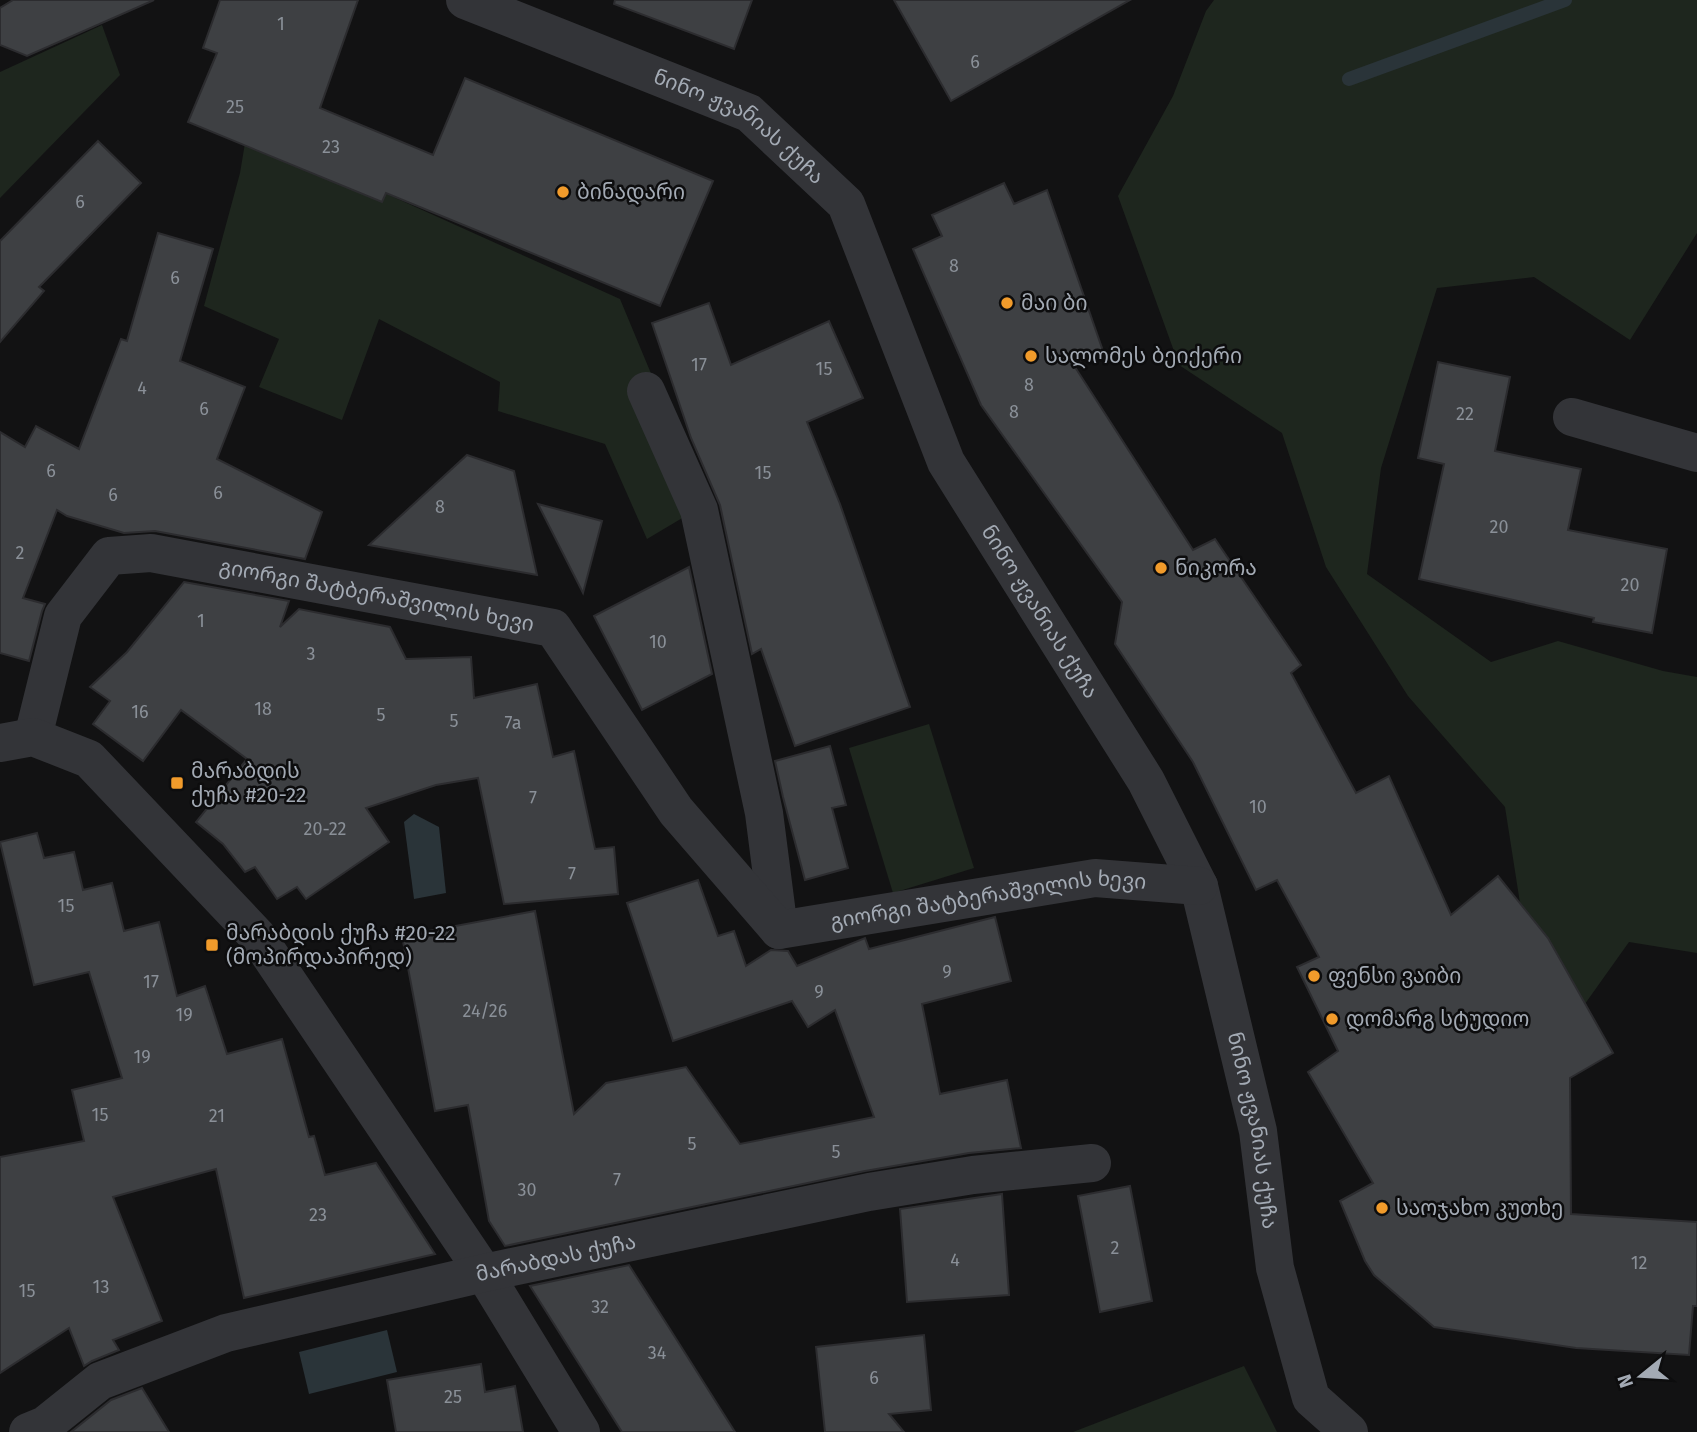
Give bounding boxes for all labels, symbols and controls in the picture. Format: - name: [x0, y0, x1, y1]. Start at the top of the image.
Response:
- house number: 1: [277, 13, 285, 35]
- house number: 6: [970, 51, 980, 73]
- street label: ნინო ჟვანიას ქუჩა: [650, 63, 830, 190]
- house number: 25: [226, 96, 244, 118]
- house number: 23: [322, 136, 340, 158]
- place label: ბინადარი: [577, 179, 685, 205]
- marker: ბინადარი: [555, 184, 571, 200]
- house number: 6: [75, 191, 85, 213]
- house number: 8: [949, 255, 959, 277]
- house number: 6: [170, 267, 180, 289]
- place label: მაი ბი: [1021, 290, 1088, 316]
- marker: მაი ბი: [999, 295, 1015, 311]
- place label: სალომეს ბეიქერი: [1045, 343, 1242, 369]
- marker: სალომეს ბეიქერი: [1023, 348, 1039, 364]
- house number: 17: [691, 354, 707, 376]
- house number: 15: [816, 358, 832, 380]
- house number: 8: [1024, 374, 1034, 396]
- house number: 4: [137, 377, 147, 399]
- house number: 6: [199, 398, 209, 420]
- house number: 8: [1009, 401, 1019, 423]
- house number: 22: [1456, 403, 1474, 425]
- house number: 6: [46, 460, 56, 482]
- house number: 15: [755, 462, 771, 484]
- house number: 6: [213, 482, 223, 504]
- house number: 6: [108, 484, 118, 506]
- house number: 8: [435, 496, 445, 518]
- house number: 20: [1490, 516, 1508, 538]
- street label: ნინო ჟვანიას ქუჩა: [976, 520, 1104, 703]
- house number: 2: [16, 542, 25, 564]
- street label: გიორგი შატბერაშვილის ხევი: [217, 553, 536, 637]
- place label: ნიკორა: [1175, 555, 1257, 581]
- marker: ნიკორა: [1153, 560, 1169, 576]
- house number: 20: [1621, 574, 1639, 596]
- house number: 1: [197, 610, 205, 632]
- house number: 10: [649, 631, 667, 653]
- house number: 3: [307, 643, 315, 665]
- house number: 18: [254, 698, 272, 720]
- house number: 16: [131, 701, 149, 723]
- house number: 5: [376, 704, 386, 726]
- house number: 5: [449, 710, 459, 732]
- house number: 7a: [504, 712, 522, 734]
- place label: მარაბდის ქუჩა #20-22: [191, 758, 306, 808]
- marker: მარაბდის ქუჩა #20-22: [169, 775, 185, 791]
- house number: 7: [529, 787, 537, 809]
- house number: 10: [1249, 796, 1267, 818]
- house number: 20-22: [304, 818, 347, 840]
- house number: 7: [568, 863, 576, 885]
- street label: გიორგი შატბერაშვილის ხევი: [828, 865, 1147, 934]
- house number: 15: [58, 895, 74, 917]
- place label: მარაბდის ქუჩა #20-22 (მოპირდაპირედ): [226, 920, 456, 970]
- marker: მარაბდის ქუჩა #20-22 (მოპირდაპირედ): [204, 937, 220, 953]
- house number: 9: [942, 961, 952, 983]
- place label: ფენსი ვაიბი: [1328, 963, 1461, 989]
- marker: ფენსი ვაიბი: [1306, 968, 1322, 984]
- house number: 17: [143, 971, 159, 993]
- house number: 9: [814, 981, 824, 1003]
- house number: 24/26: [463, 1000, 507, 1022]
- house number: 19: [175, 1004, 193, 1026]
- place label: დომარგ სტუდიო: [1346, 1006, 1529, 1032]
- marker: დომარგ სტუდიო: [1324, 1011, 1340, 1027]
- street label: ნინო ჟვანიას ქუჩა: [1222, 1029, 1283, 1230]
- house number: 19: [133, 1046, 151, 1068]
- house number: 15: [92, 1104, 108, 1126]
- house number: 21: [209, 1105, 225, 1127]
- house number: 5: [687, 1133, 697, 1155]
- house number: 5: [831, 1141, 841, 1163]
- house number: 7: [613, 1169, 621, 1191]
- house number: 30: [517, 1179, 537, 1201]
- place label: საოჯახო კუთხე: [1396, 1195, 1563, 1221]
- marker: საოჯახო კუთხე: [1374, 1200, 1390, 1216]
- house number: 23: [309, 1204, 327, 1226]
- street label: მარაბდას ქუჩა: [473, 1228, 638, 1287]
- house number: 2: [1111, 1237, 1120, 1259]
- house number: 4: [950, 1249, 960, 1271]
- house number: 12: [1631, 1252, 1647, 1274]
- house number: 13: [93, 1276, 109, 1298]
- house number: 15: [19, 1280, 35, 1302]
- house number: 32: [591, 1296, 609, 1318]
- north arrow: [1606, 1341, 1676, 1411]
- house number: 34: [648, 1342, 667, 1364]
- house number: 6: [869, 1367, 879, 1389]
- text: N: [1612, 1372, 1638, 1391]
- house number: 25: [444, 1386, 462, 1408]

